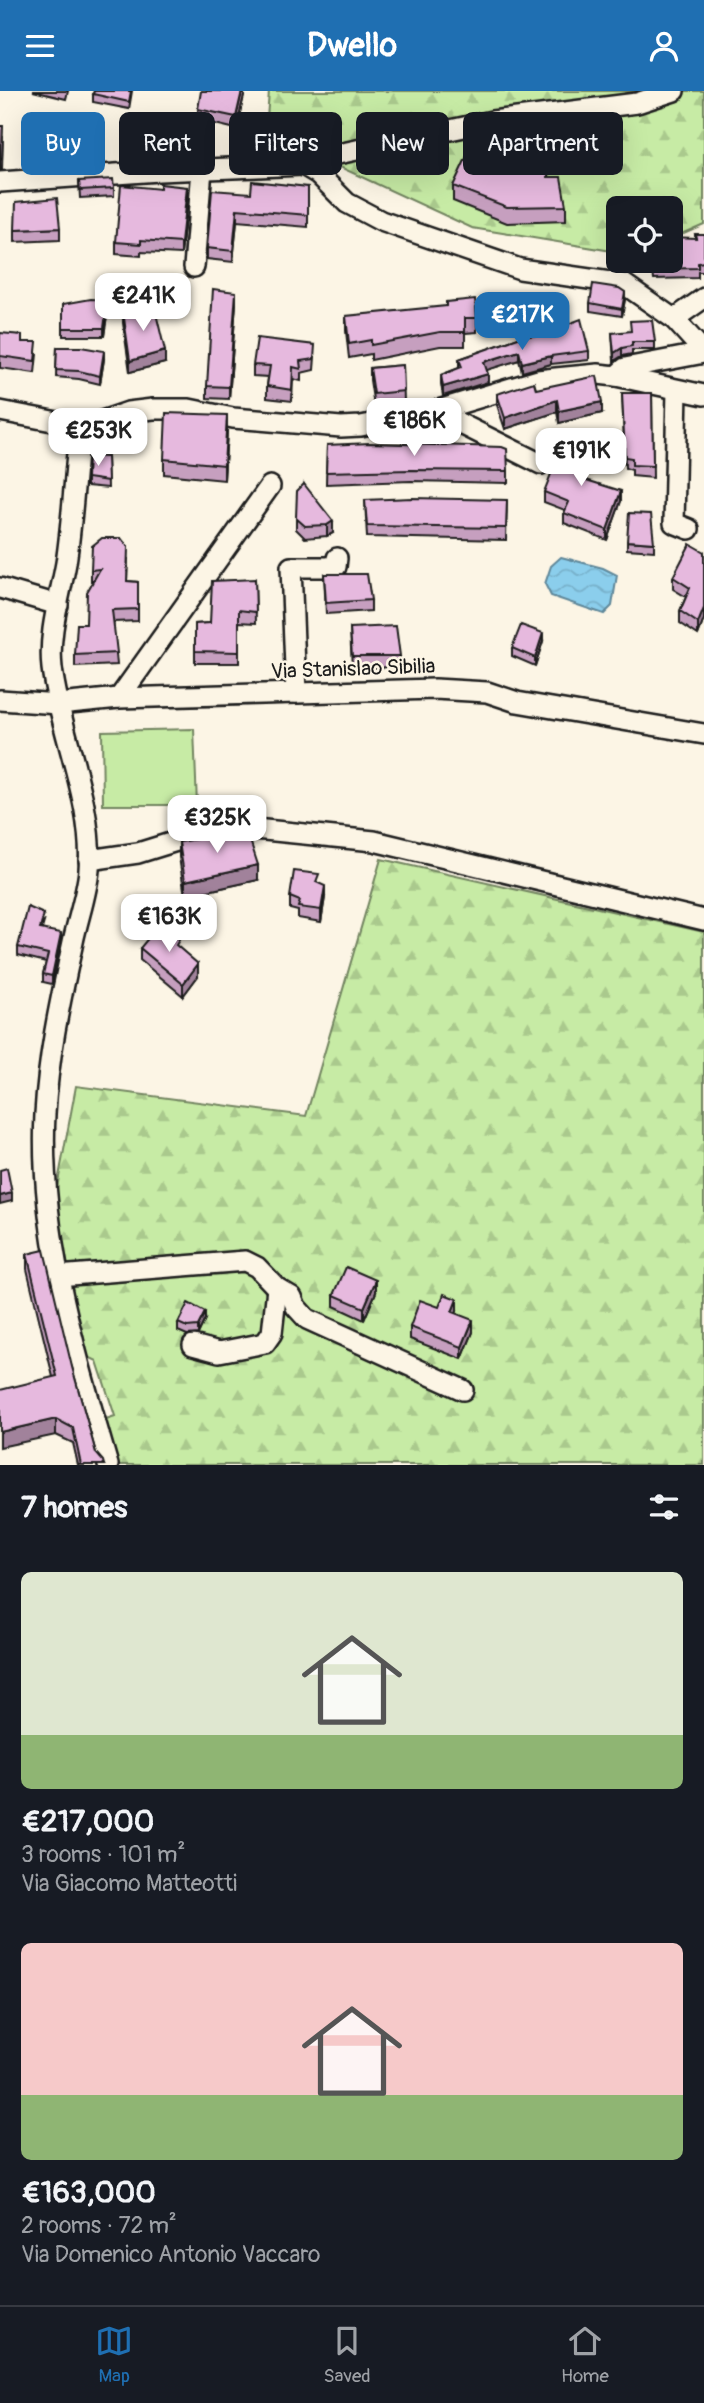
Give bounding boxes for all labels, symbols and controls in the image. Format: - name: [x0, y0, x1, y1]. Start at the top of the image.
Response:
- text: Dwello: [307, 26, 397, 66]
- icon: menu: [21, 27, 59, 65]
- icon: person: [645, 27, 683, 65]
- chip: Buy: [21, 112, 105, 175]
- chip: Rent: [119, 112, 215, 175]
- chip: Filters: [229, 112, 342, 175]
- chip: New: [356, 112, 449, 175]
- chip: Apartment: [463, 112, 623, 175]
- map controls: [606, 196, 683, 273]
- button: locate: [606, 196, 683, 273]
- pin: €241K: [94, 273, 192, 333]
- text: €241K: [111, 281, 175, 310]
- pin: €217K: [473, 293, 571, 352]
- text: €217K: [490, 300, 554, 329]
- pin: €186K: [365, 399, 463, 458]
- text: €186K: [382, 406, 446, 435]
- pin: €253K: [49, 409, 147, 468]
- text: €253K: [64, 416, 132, 445]
- pin: €191K: [532, 429, 630, 488]
- text: €191K: [552, 436, 610, 465]
- street label: Via Stanislao Sibilia: [270, 653, 436, 685]
- pin: €325K: [168, 795, 266, 855]
- text: €325K: [183, 803, 251, 832]
- pin: €163K: [120, 895, 218, 954]
- text: €163K: [137, 902, 201, 931]
- icon: filters: [645, 1488, 683, 1526]
- text: 7 homes: [21, 1489, 128, 1526]
- icon: home: [289, 1617, 415, 1743]
- text: €217,000: [21, 1803, 154, 1840]
- text: 3 rooms · 101 m²: [21, 1840, 185, 1869]
- text: Via Giacomo Matteotti: [21, 1869, 237, 1898]
- icon: home: [289, 1988, 415, 2114]
- text: €163,000: [21, 2174, 156, 2211]
- text: 2 rooms · 72 m²: [21, 2211, 177, 2240]
- text: Via Domenico Antonio Vaccaro: [21, 2240, 320, 2269]
- tab: Map: [95, 2322, 133, 2388]
- tab: Saved: [323, 2322, 371, 2388]
- tab: Home: [561, 2322, 609, 2388]

